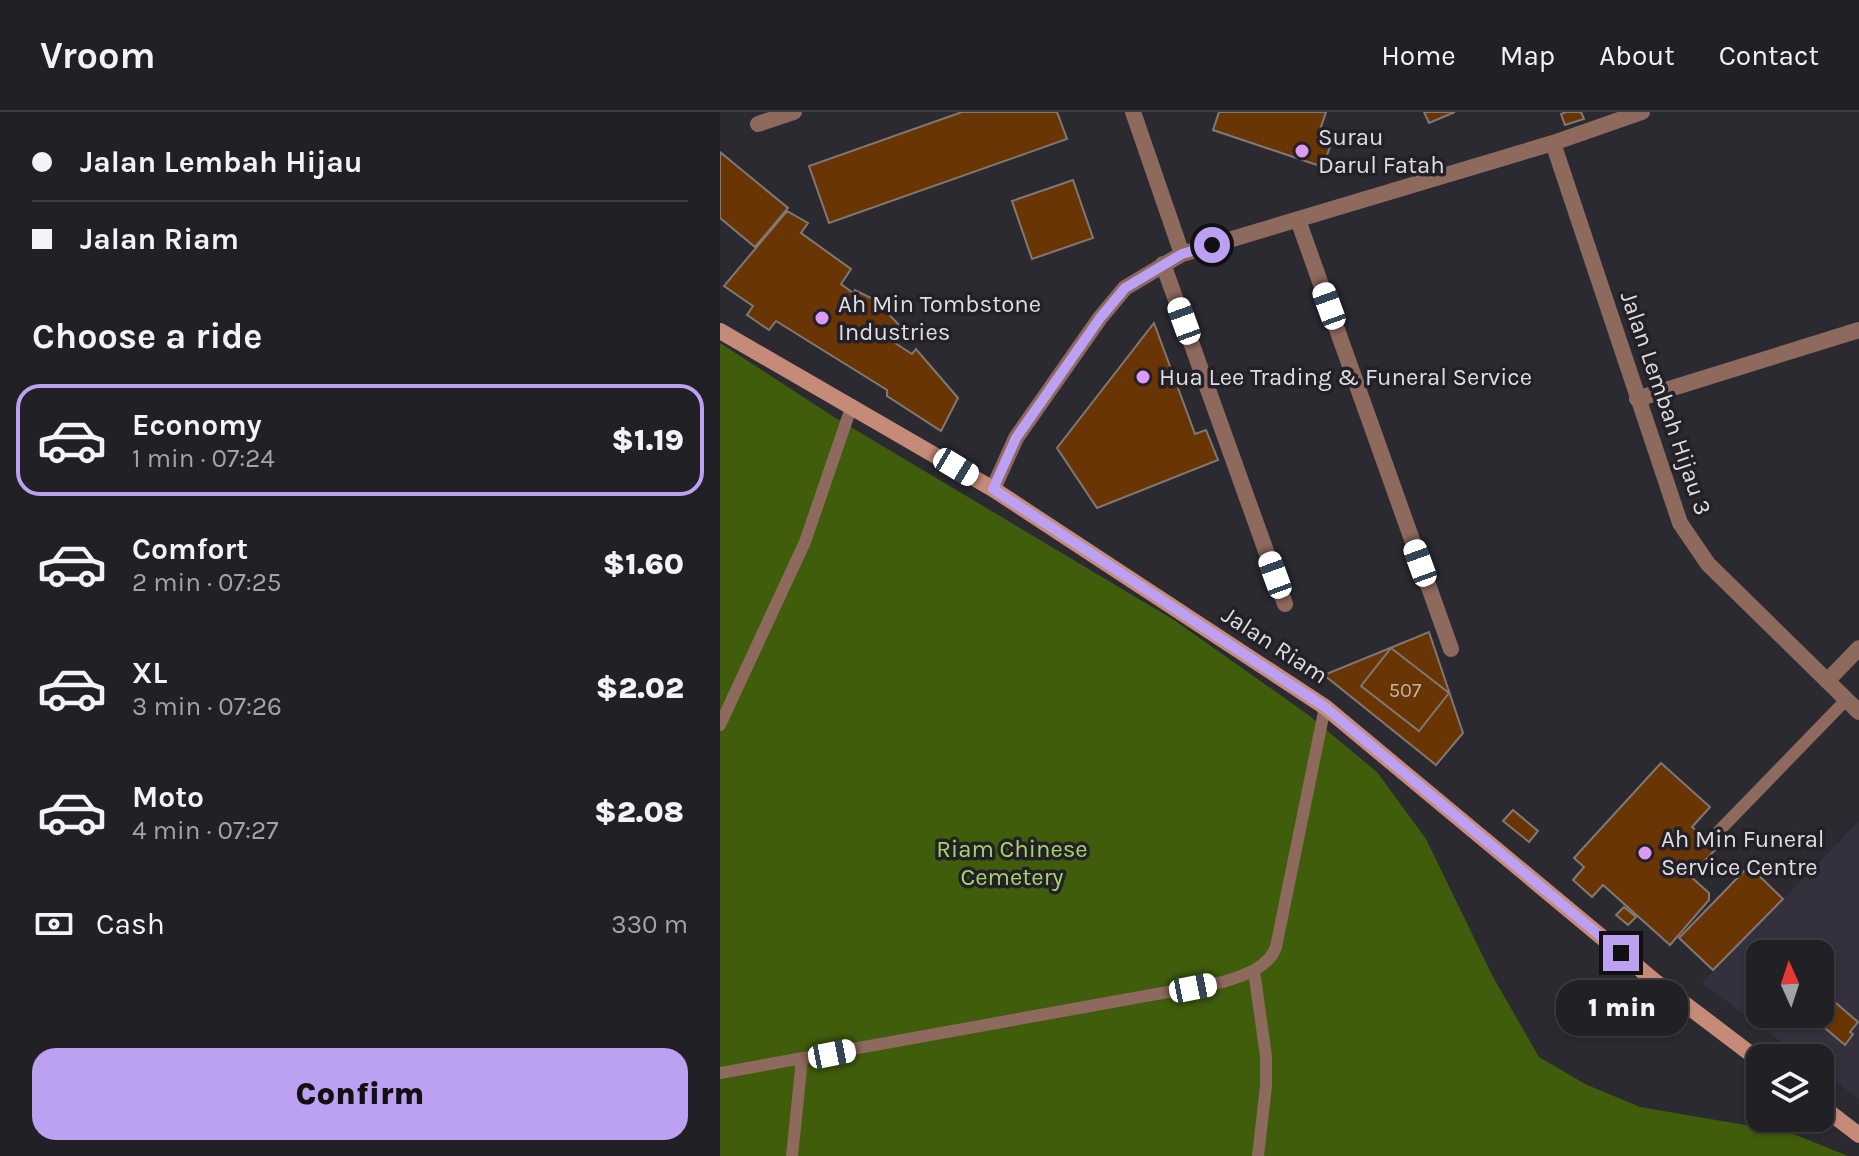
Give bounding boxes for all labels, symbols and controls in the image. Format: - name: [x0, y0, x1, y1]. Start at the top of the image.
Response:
- text: Vroom: [40, 33, 156, 78]
- text: Home: [1381, 39, 1456, 72]
- text: Map: [1500, 39, 1555, 72]
- text: About: [1599, 39, 1675, 72]
- text: Contact: [1719, 39, 1819, 72]
- place label: Surau Darul Fatah: [1318, 123, 1445, 179]
- marker: Surau Darul Fatah: [1293, 142, 1311, 160]
- text: Jalan Lembah Hijau: [80, 144, 363, 180]
- text: Jalan Riam: [80, 221, 239, 257]
- route start: [1194, 227, 1230, 263]
- car: [1310, 279, 1348, 333]
- street label: Jalan Lembah Hijau 3: [1615, 287, 1717, 519]
- place label: Ah Min Tombstone Industries: [838, 290, 1041, 346]
- car: [1165, 294, 1203, 348]
- marker: Ah Min Tombstone Industries: [813, 309, 831, 327]
- text: Choose a ride: [32, 315, 262, 357]
- place label: Hua Lee Trading & Funeral Service: [1159, 363, 1532, 391]
- marker: Hua Lee Trading & Funeral Service: [1134, 368, 1152, 386]
- icon: car: [36, 404, 108, 476]
- text: Economy: [132, 407, 262, 443]
- text: $1.19: [612, 422, 684, 458]
- text: 1 min · 07:24: [132, 443, 275, 474]
- car: [929, 444, 983, 490]
- icon: car: [36, 528, 108, 600]
- text: Comfort: [132, 531, 248, 567]
- car: [1401, 536, 1439, 590]
- text: $1.60: [603, 546, 684, 582]
- car: [1256, 548, 1294, 602]
- text: 2 min · 07:25: [132, 567, 281, 598]
- street label: Jalan Riam: [1217, 600, 1333, 690]
- icon: car: [36, 652, 108, 724]
- text: XL: [132, 655, 167, 691]
- text: $2.02: [596, 670, 684, 706]
- house number: 507: [1389, 679, 1422, 702]
- text: 3 min · 07:26: [132, 691, 282, 722]
- icon: car: [36, 776, 108, 848]
- text: Moto: [132, 779, 204, 815]
- text: $2.08: [594, 794, 684, 830]
- text: 4 min · 07:27: [132, 815, 278, 846]
- place label: Ah Min Funeral Service Centre: [1661, 825, 1825, 881]
- park label: Riam Chinese Cemetery: [936, 835, 1088, 891]
- marker: Ah Min Funeral Service Centre: [1636, 844, 1654, 862]
- icon: cash: [32, 902, 76, 946]
- text: Cash: [96, 906, 165, 942]
- text: 330 m: [611, 909, 688, 940]
- route end: [1603, 935, 1639, 971]
- north arrow: [1746, 940, 1834, 1028]
- map controls: [1746, 940, 1834, 1132]
- car: [1167, 972, 1219, 1004]
- callout: 1 min: [1555, 981, 1687, 1037]
- text: 1 min: [1588, 992, 1656, 1023]
- car: [806, 1038, 858, 1070]
- button: layers: [1746, 1044, 1834, 1132]
- button: Confirm: [32, 1048, 688, 1140]

